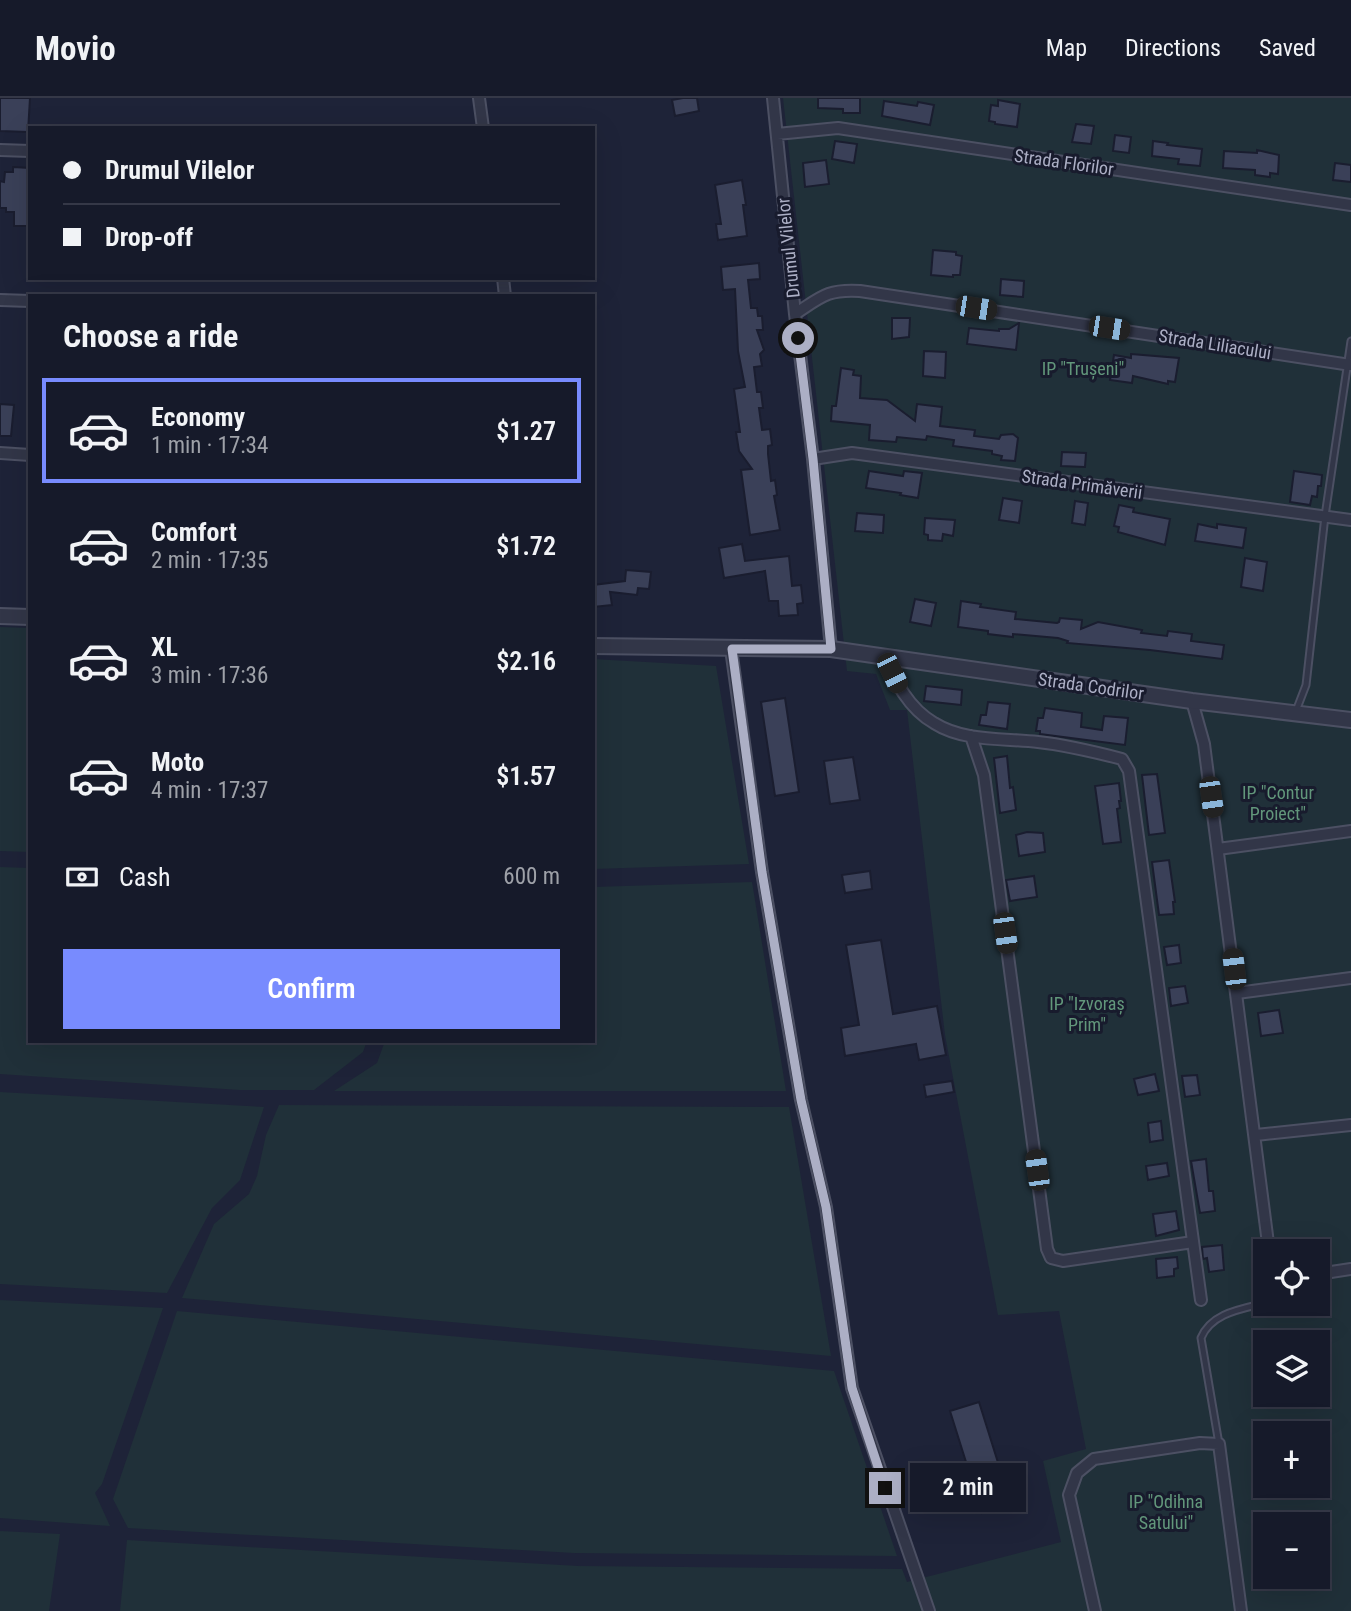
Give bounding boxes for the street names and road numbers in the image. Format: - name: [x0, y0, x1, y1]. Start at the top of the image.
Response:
- street label: Strada Florilor: [1013, 145, 1116, 179]
- street label: Drumul Vilelor: [772, 196, 804, 299]
- street label: Strada Liliacului: [1157, 325, 1273, 363]
- street label: Strada Primăverii: [1020, 465, 1144, 503]
- street label: Strada Codrilor: [1037, 668, 1146, 704]

